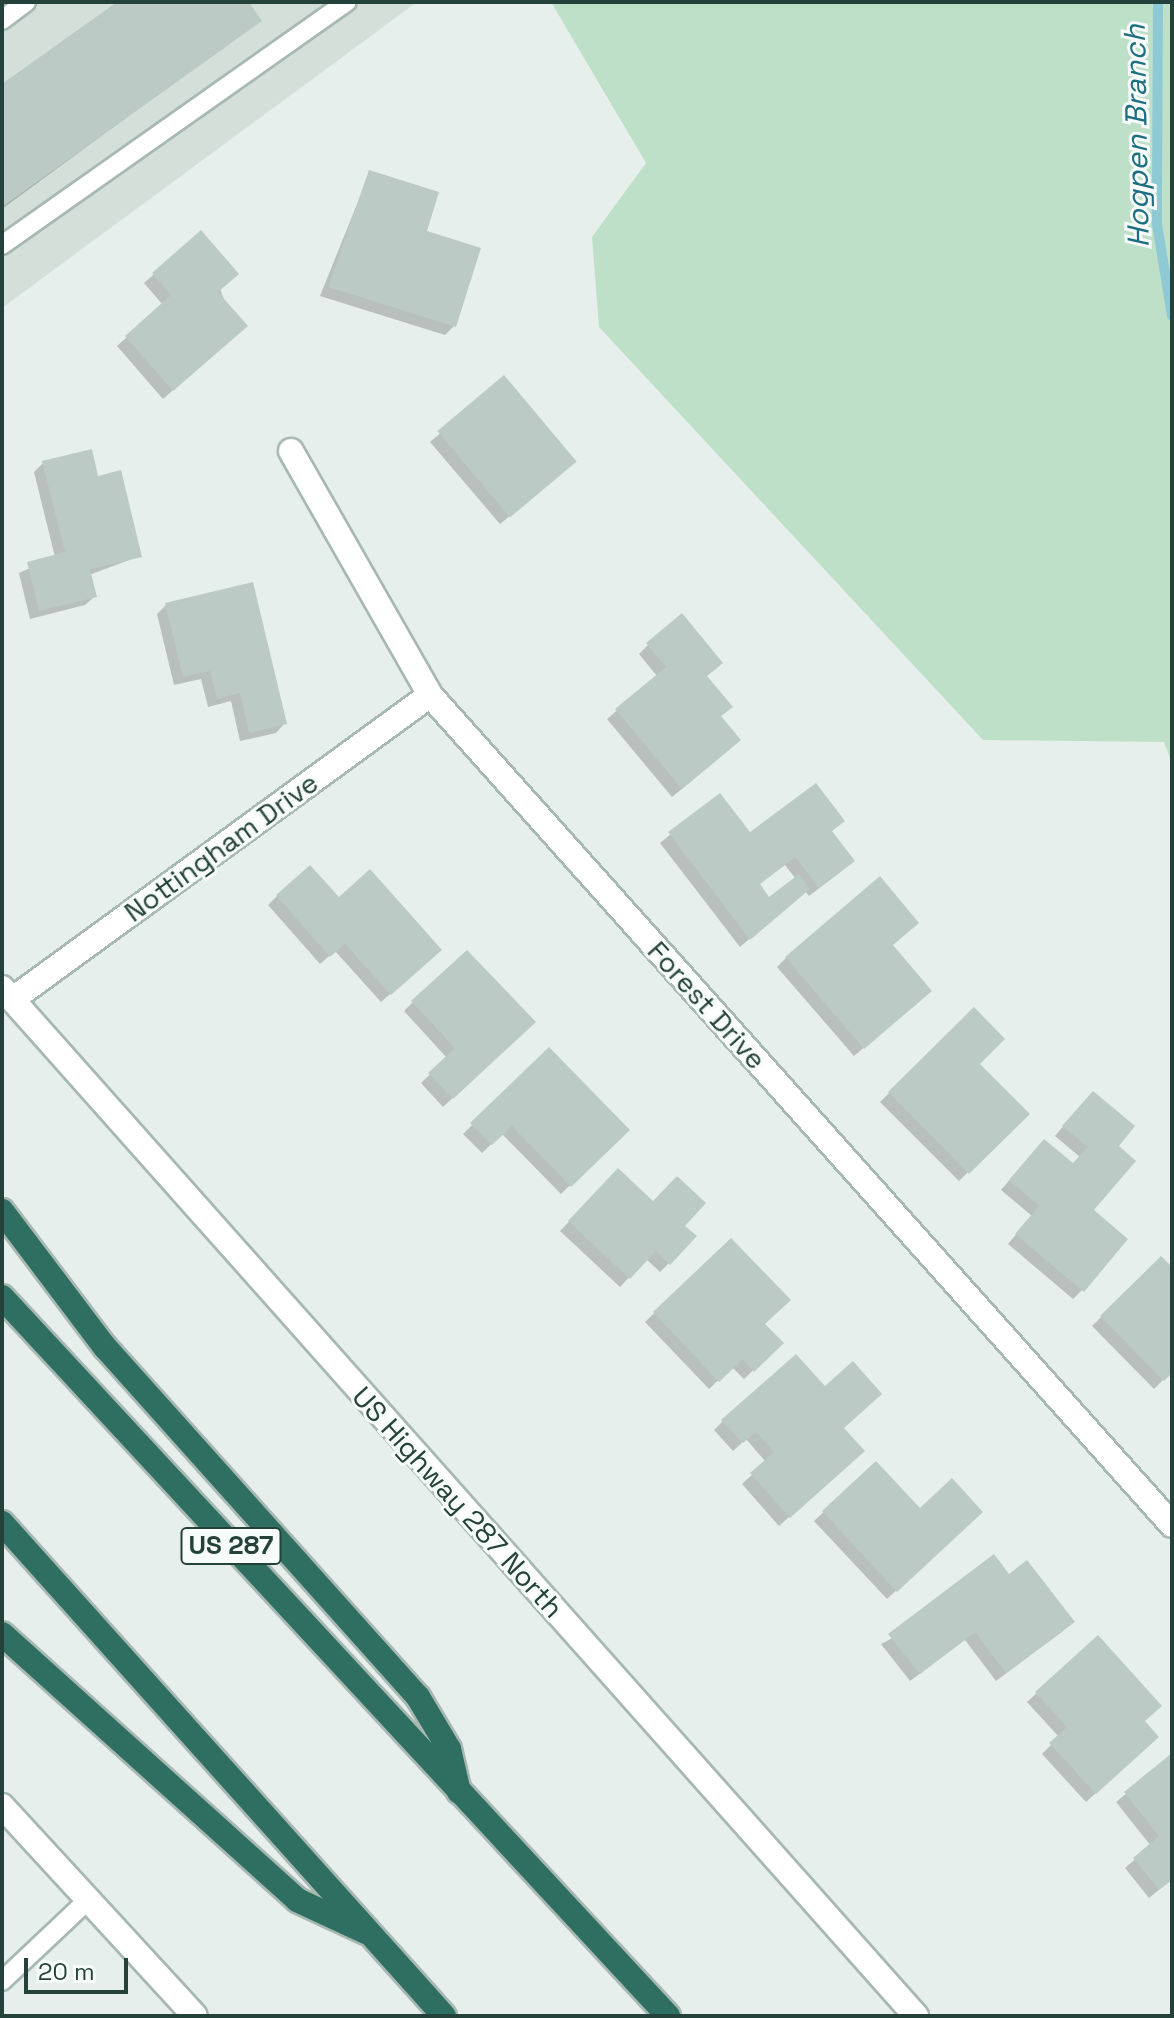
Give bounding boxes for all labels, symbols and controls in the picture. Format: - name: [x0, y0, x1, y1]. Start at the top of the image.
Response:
- water label: Hogpen Branch: [1117, 24, 1157, 248]
- street label: Nottingham Drive: [118, 765, 324, 929]
- street label: Forest Drive: [641, 934, 773, 1076]
- street label: US Highway 287 North: [345, 1380, 571, 1624]
- road number: US 287: [179, 1524, 283, 1568]
- scale bar: [28, 1942, 132, 1992]
- text: 20 m: [38, 1956, 95, 1987]

